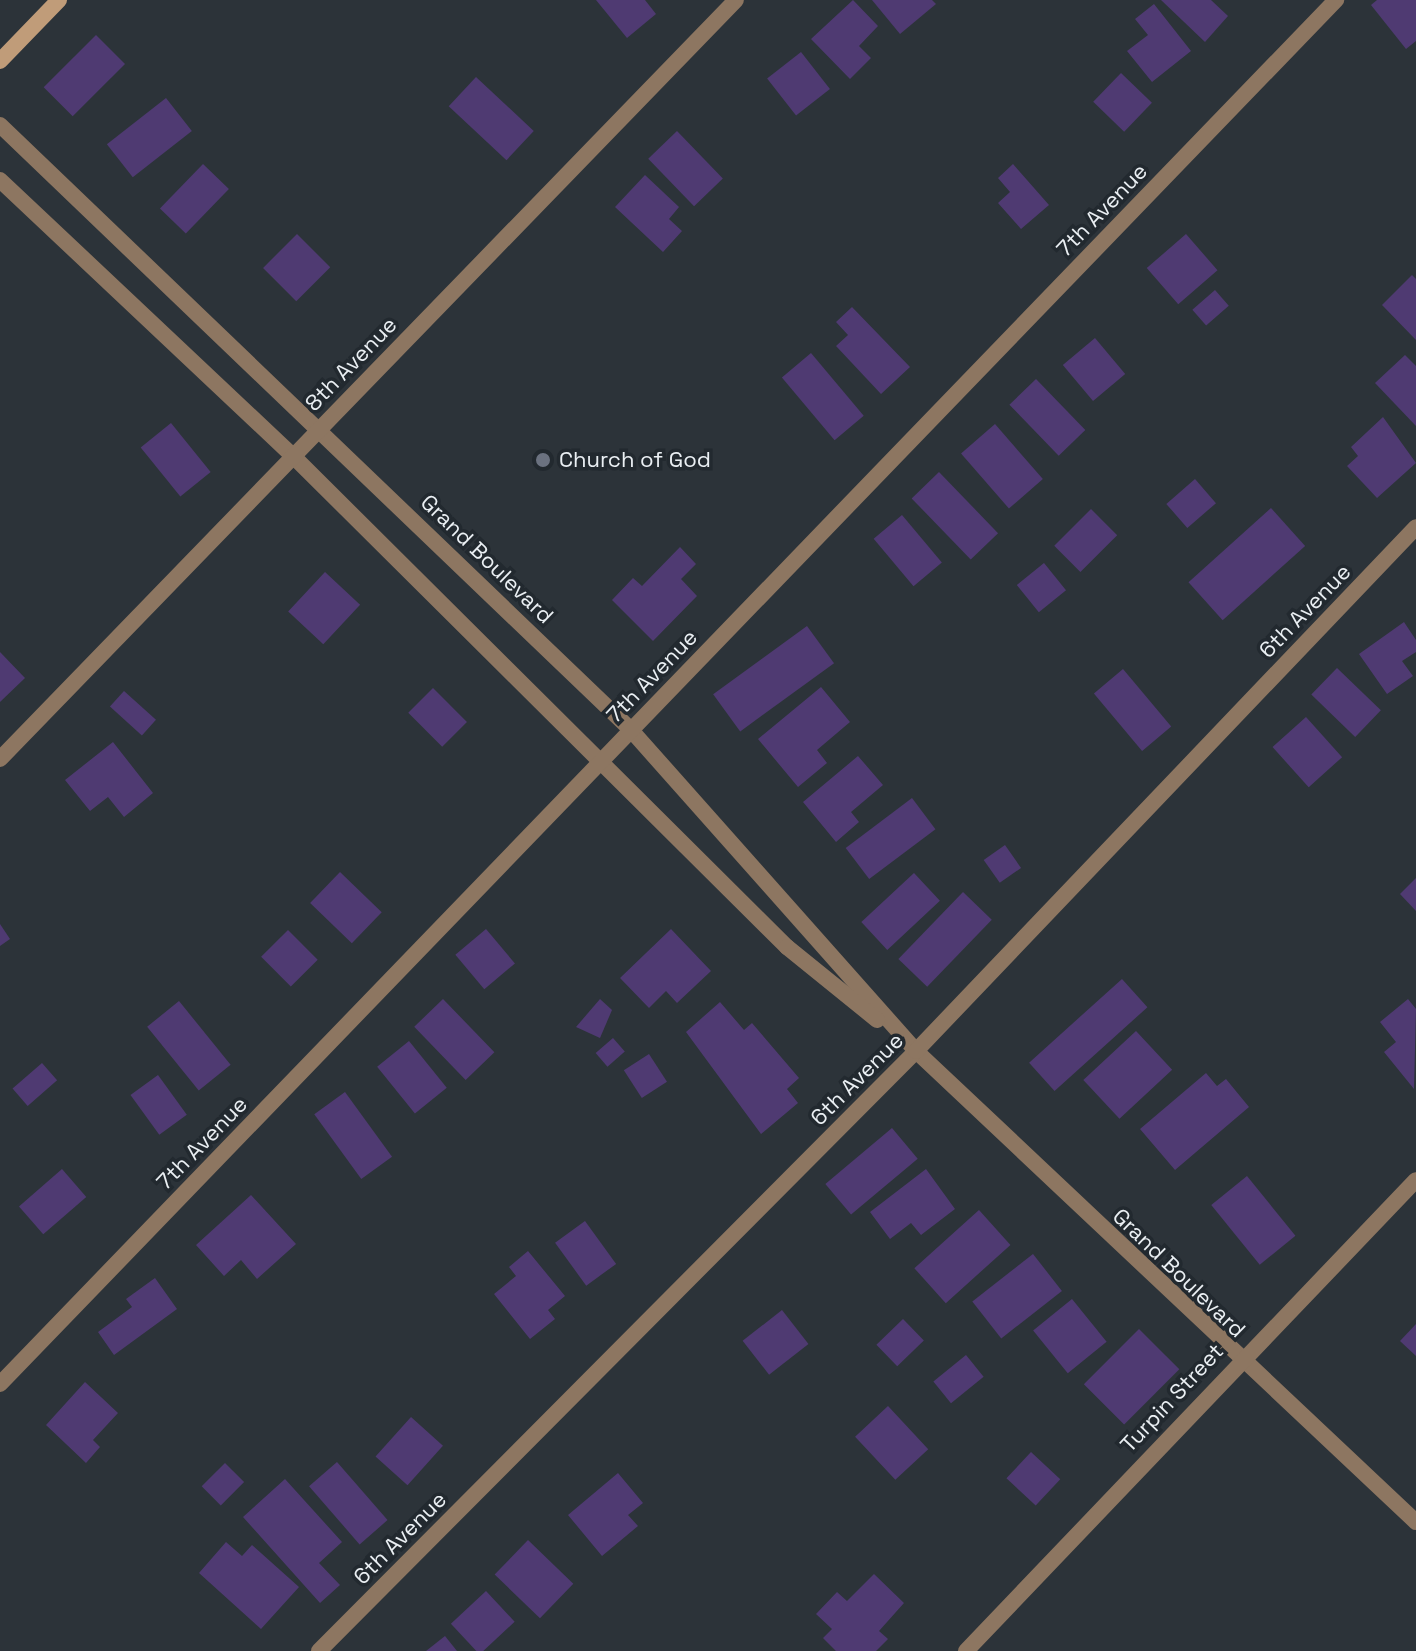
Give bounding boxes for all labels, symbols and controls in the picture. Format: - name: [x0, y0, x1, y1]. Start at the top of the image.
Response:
- street label: 7th Avenue: [1051, 158, 1153, 262]
- street label: 8th Avenue: [300, 311, 402, 417]
- place label: Church of God: [559, 447, 711, 473]
- marker: Church of God: [534, 451, 552, 469]
- street label: Grand Boulevard: [415, 489, 559, 629]
- street label: 6th Avenue: [1254, 559, 1356, 663]
- street label: 7th Avenue: [601, 624, 703, 728]
- street label: 6th Avenue: [805, 1027, 909, 1131]
- street label: 7th Avenue: [151, 1091, 253, 1195]
- street label: Grand Boulevard: [1107, 1203, 1251, 1343]
- street label: Turpin Street: [1115, 1338, 1229, 1458]
- street label: 6th Avenue: [348, 1486, 452, 1590]

